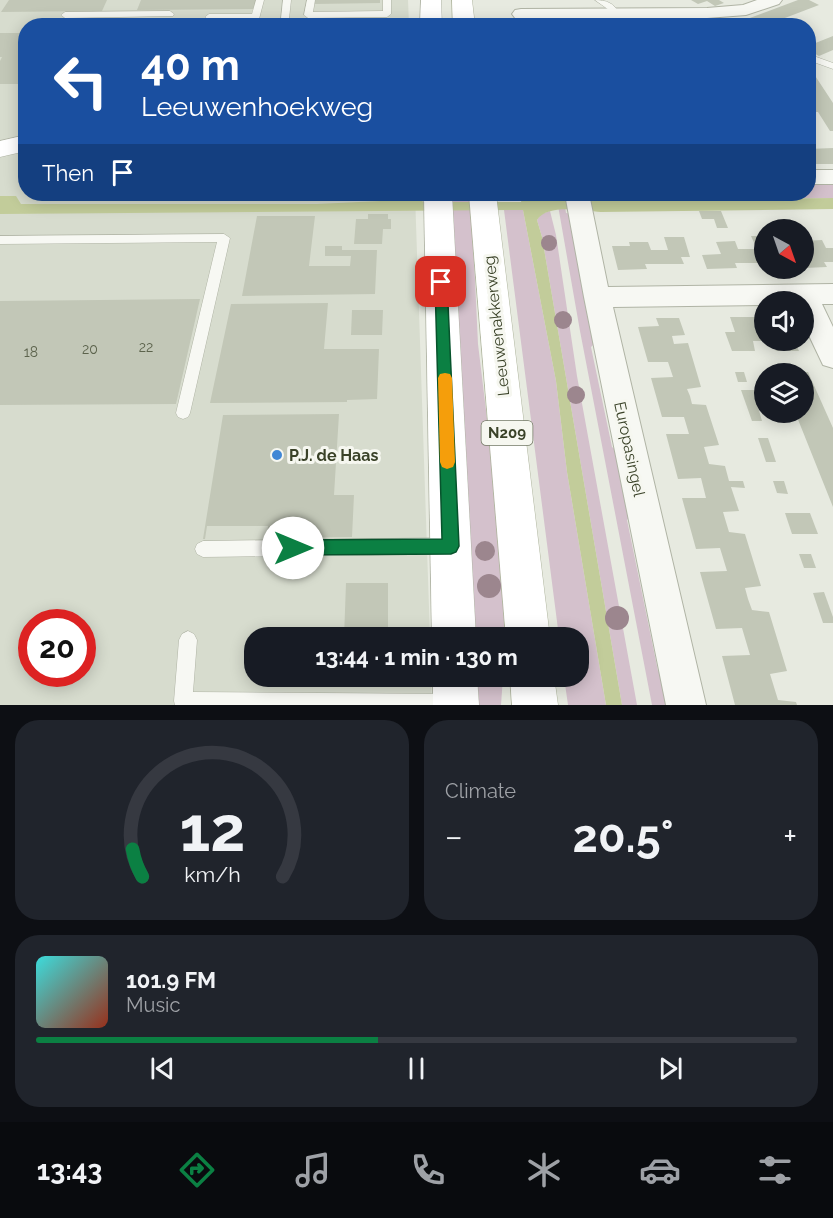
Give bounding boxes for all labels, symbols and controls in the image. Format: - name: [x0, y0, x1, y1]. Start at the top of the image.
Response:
- text: 40 m: [141, 41, 240, 90]
- icon: left: [42, 42, 120, 120]
- text: Leeuwenhoekweg: [141, 91, 373, 122]
- icon: arrive: [106, 156, 139, 189]
- text: Then: [42, 160, 94, 186]
- north arrow: [754, 219, 814, 279]
- map controls: [754, 219, 814, 423]
- street label: Leeuwenakkerweg: [480, 255, 513, 397]
- pin: [415, 256, 466, 307]
- icon: arrive: [424, 265, 457, 298]
- button: sound: [754, 291, 814, 351]
- house number: 22: [139, 339, 153, 355]
- house number: 20: [82, 341, 98, 357]
- house number: 18: [24, 344, 38, 360]
- button: layers: [754, 363, 814, 423]
- street label: Europasingel: [610, 400, 649, 499]
- road number: N209: [482, 421, 532, 445]
- place label: P.J. de Haas: [289, 446, 378, 465]
- marker: P.J. de Haas: [270, 448, 284, 462]
- position arrow: [261, 516, 325, 580]
- speed limit sign: 20: [18, 609, 96, 687]
- text: 13:44 · 1 min · 130 m: [315, 644, 518, 670]
- text: Climate: [445, 779, 516, 803]
- text: 12: [179, 792, 245, 866]
- text: 20.5°: [573, 810, 673, 863]
- text: −: [445, 817, 463, 856]
- text: +: [783, 817, 797, 856]
- text: km/h: [184, 862, 240, 887]
- text: 101.9 FM: [126, 967, 216, 993]
- text: Music: [126, 993, 180, 1017]
- icon: previous: [146, 1052, 179, 1085]
- icon: pause: [400, 1052, 433, 1085]
- icon: next: [654, 1052, 687, 1085]
- icon: directions: [176, 1149, 218, 1191]
- icon: music: [292, 1149, 334, 1191]
- icon: phone: [407, 1149, 449, 1191]
- icon: climate: [523, 1149, 565, 1191]
- icon: car: [639, 1149, 681, 1191]
- icon: filters: [754, 1149, 796, 1191]
- text: 13:43: [37, 1155, 102, 1186]

